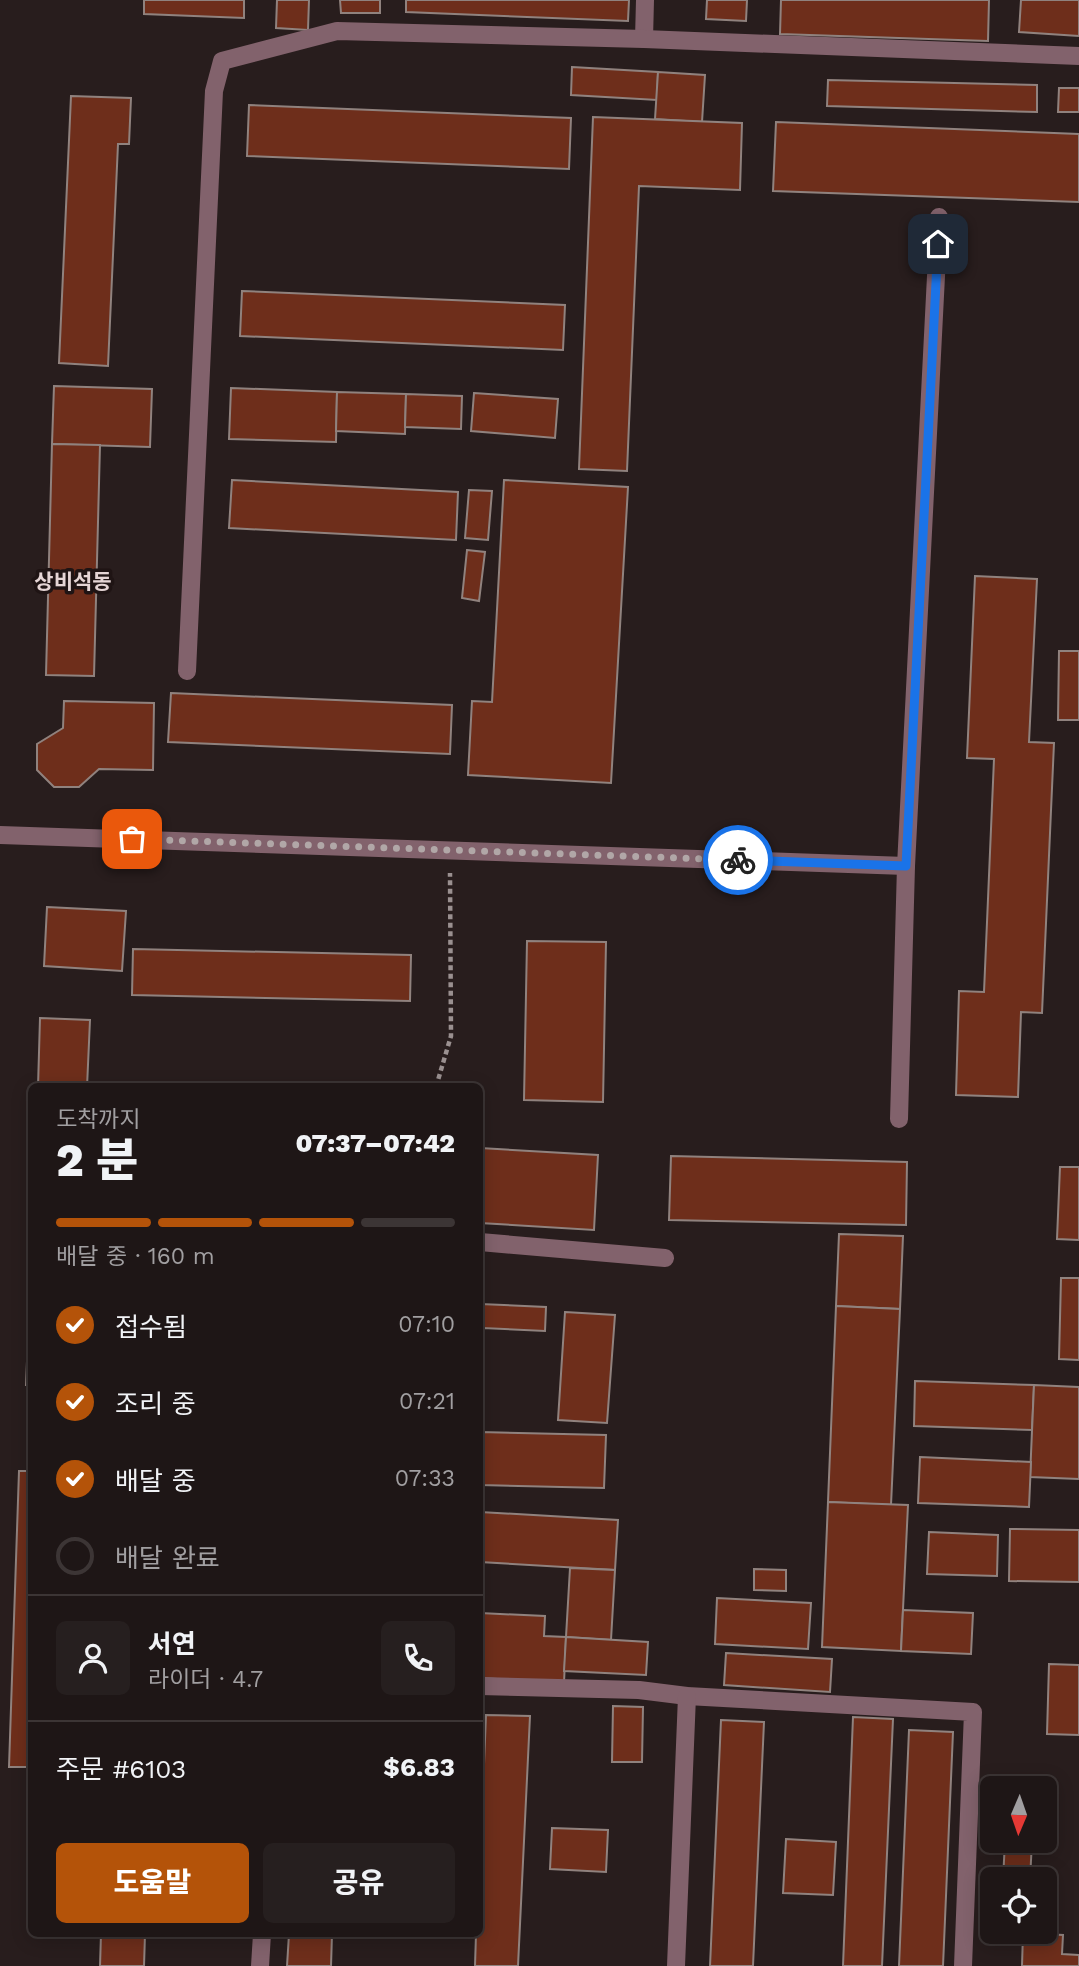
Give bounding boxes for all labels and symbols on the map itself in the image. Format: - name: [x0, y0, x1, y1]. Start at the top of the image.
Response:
- pin: [908, 214, 968, 274]
- district label: 상비석동: [34, 569, 112, 594]
- pin: [102, 809, 162, 869]
- courier: [703, 825, 773, 895]
- north arrow: [980, 1776, 1057, 1853]

